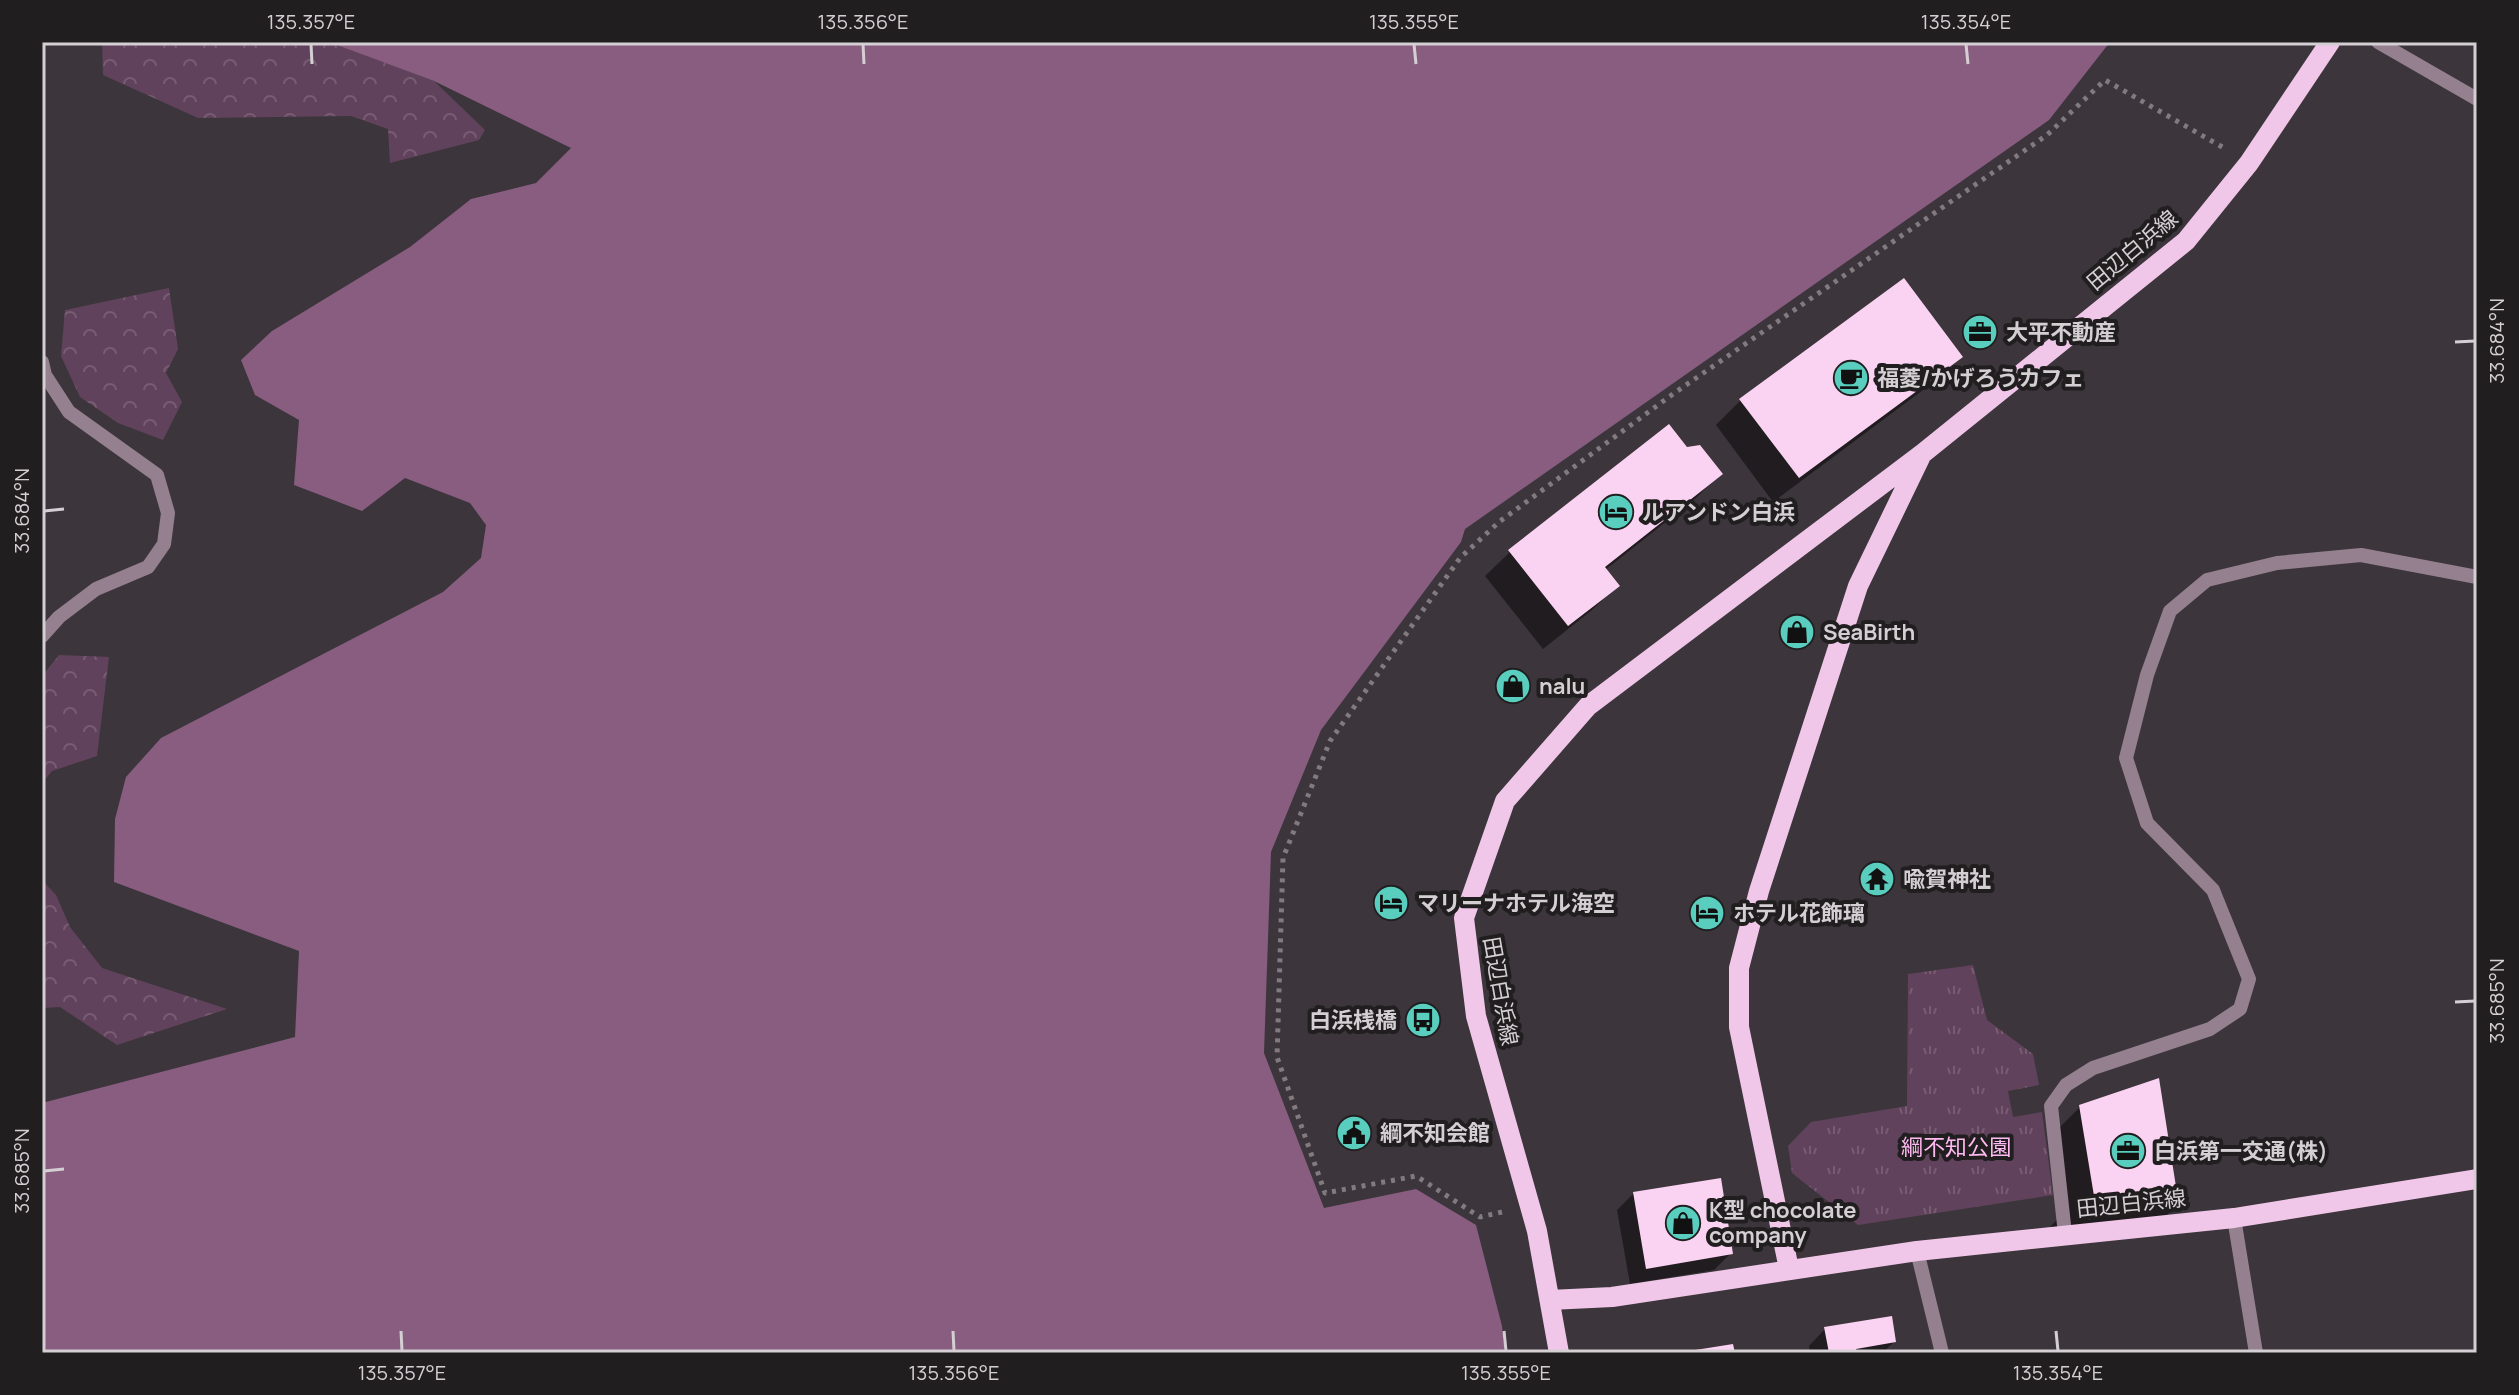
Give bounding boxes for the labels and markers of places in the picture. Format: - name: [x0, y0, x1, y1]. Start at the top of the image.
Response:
- office icon: 大平不動産: [1961, 313, 1999, 351]
- place label: 大平不動産: [2006, 317, 2116, 347]
- cafe icon: 福菱/かげろうカフェ: [1832, 359, 1870, 397]
- place label: 福菱/かげろうカフェ: [1877, 363, 2085, 393]
- hotel icon: ルアンドン白浜: [1597, 493, 1635, 531]
- place label: ルアンドン白浜: [1642, 497, 1795, 527]
- shop icon: SeaBirth: [1778, 613, 1816, 651]
- place label: SeaBirth: [1823, 617, 1915, 647]
- shop icon: nalu: [1494, 667, 1532, 705]
- place label: nalu: [1539, 671, 1585, 701]
- temple icon: 喩賀神社: [1858, 860, 1896, 898]
- place label: 喩賀神社: [1903, 864, 1991, 894]
- hotel icon: マリーナホテル海空: [1372, 884, 1410, 922]
- place label: マリーナホテル海空: [1417, 888, 1615, 918]
- hotel icon: ホテル花飾璃: [1688, 894, 1726, 932]
- place label: ホテル花飾璃: [1733, 898, 1865, 928]
- bus stop icon: 白浜桟橋: [1404, 1001, 1442, 1039]
- place label: 白浜桟橋: [1309, 1005, 1397, 1035]
- public building icon: 綱不知会館: [1335, 1114, 1373, 1152]
- place label: 綱不知会館: [1380, 1118, 1490, 1148]
- office icon: 白浜第一交通(株): [2109, 1132, 2147, 1170]
- place label: 白浜第一交通(株): [2154, 1136, 2328, 1166]
- place label: K型 chocolate company: [1709, 1195, 1857, 1250]
- shop icon: K型 chocolate company: [1664, 1204, 1702, 1242]

